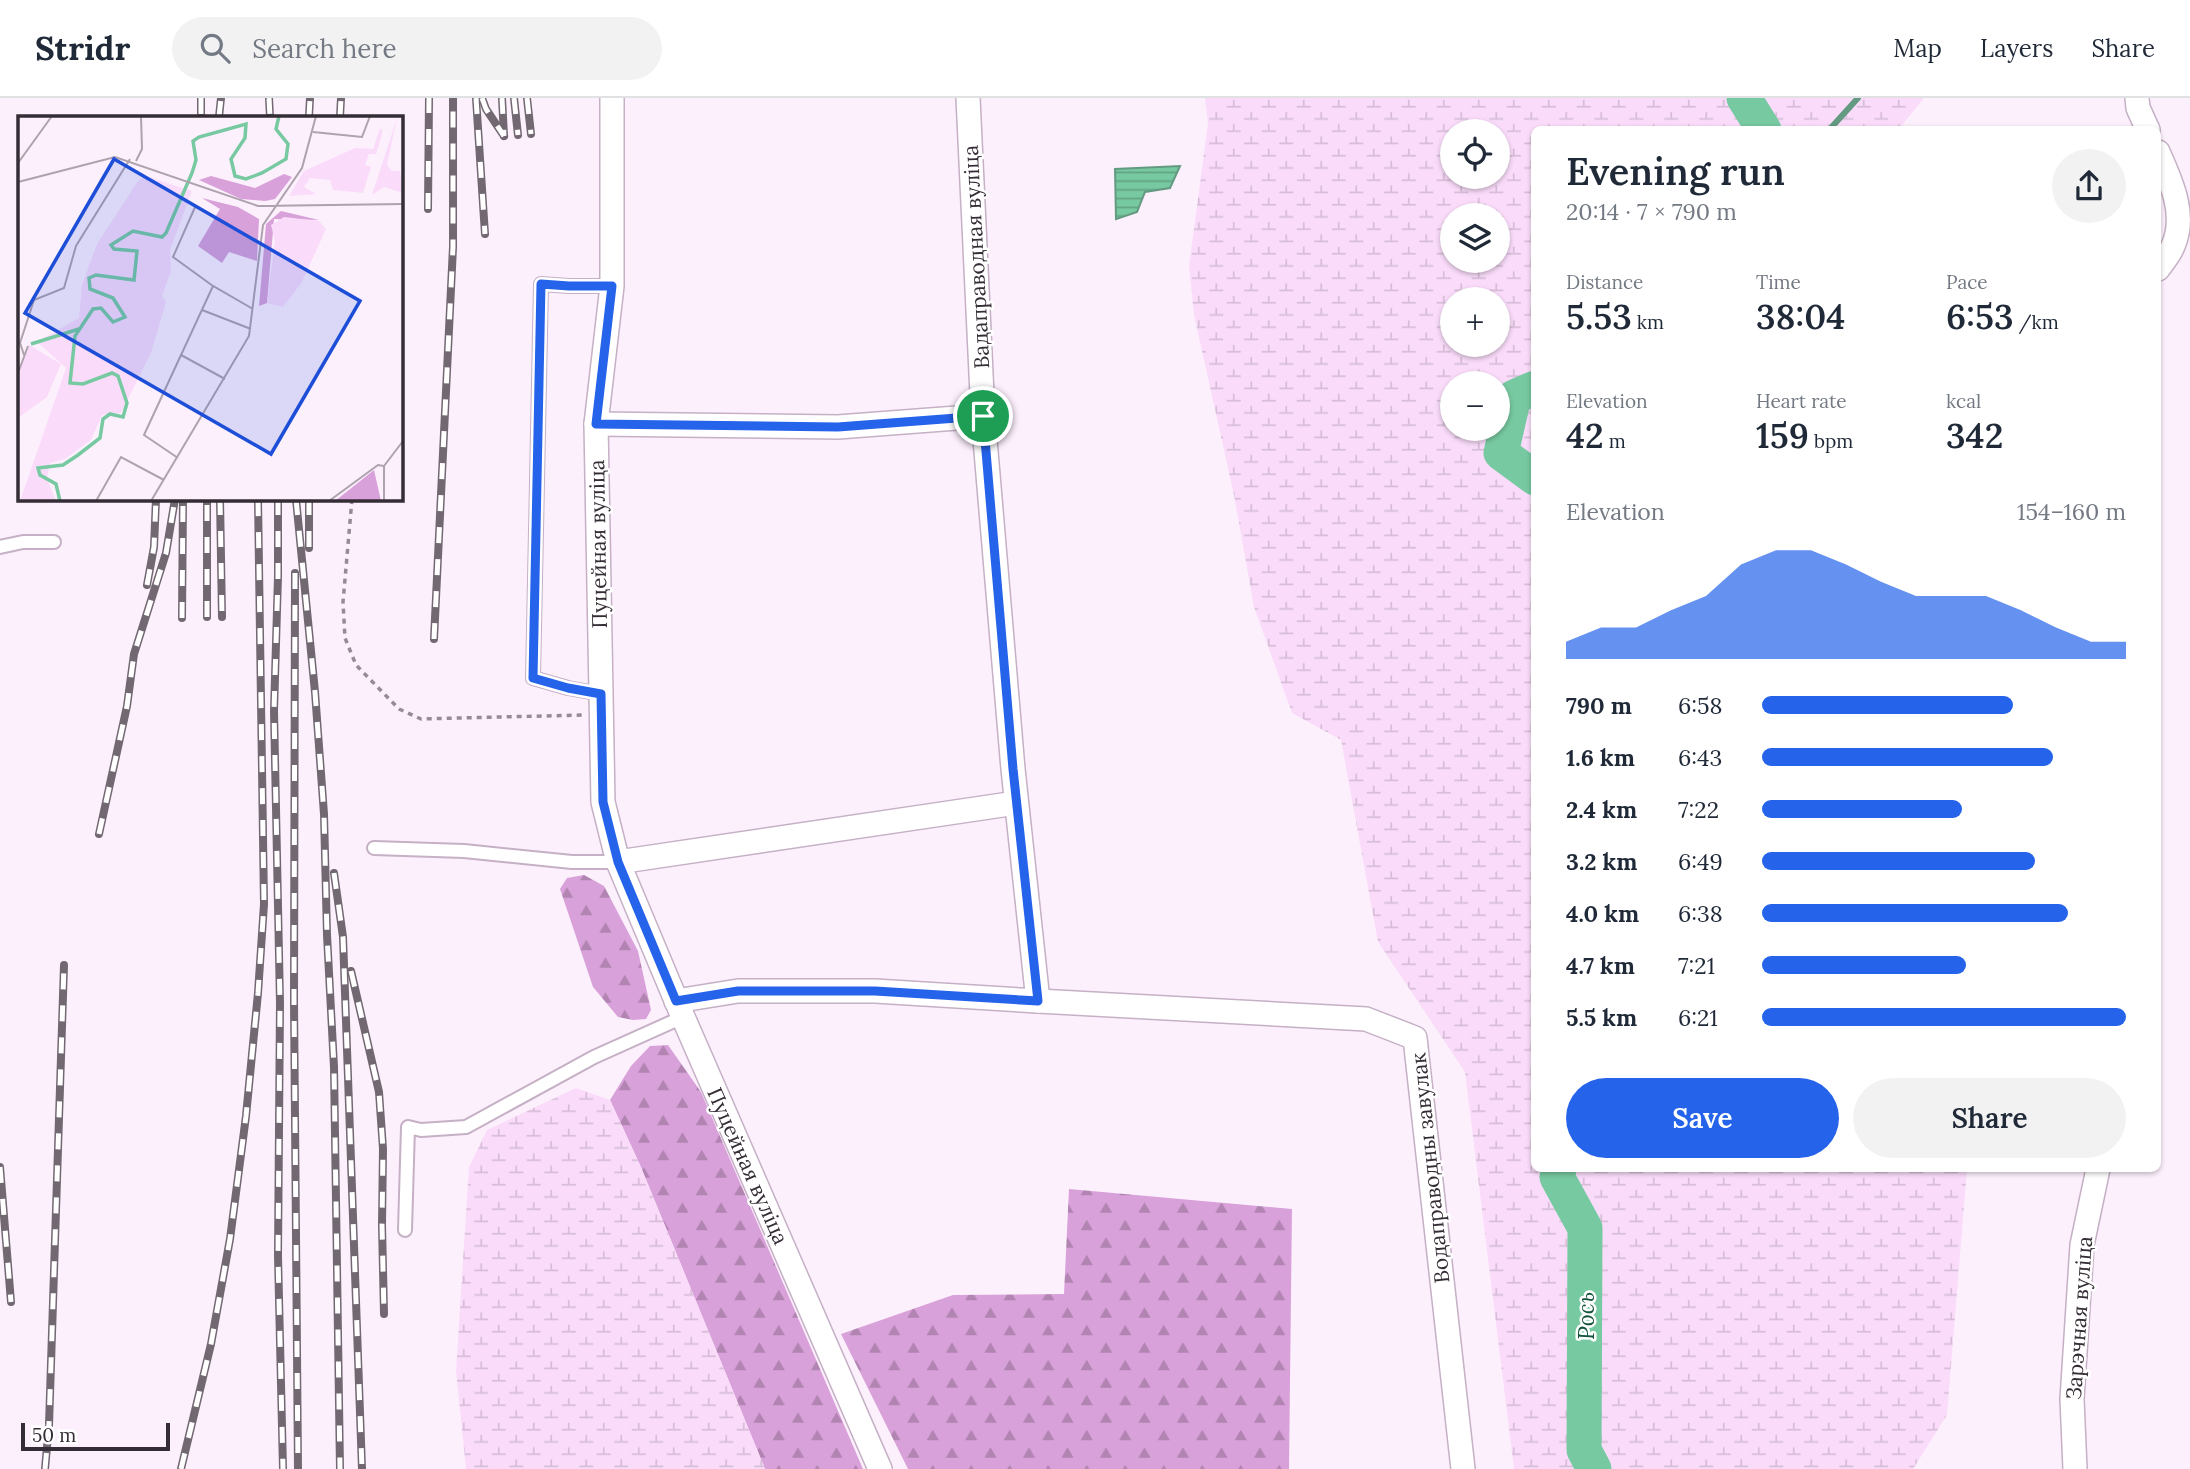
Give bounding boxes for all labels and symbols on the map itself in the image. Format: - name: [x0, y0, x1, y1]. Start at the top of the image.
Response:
- inset map: [18, 116, 402, 500]
- street label: Вадаправодная вуліца: [957, 144, 995, 370]
- pin: [953, 386, 1013, 446]
- street label: Пуцейная вуліца: [583, 459, 613, 629]
- street label: Водаправодны завулак: [1404, 1051, 1456, 1285]
- street label: Пуцейная вуліца: [701, 1083, 795, 1249]
- street label: Зарэчная вуліца: [2060, 1235, 2098, 1401]
- water label: Рось: [1571, 1292, 1600, 1340]
- scale bar: [21, 1420, 170, 1452]

